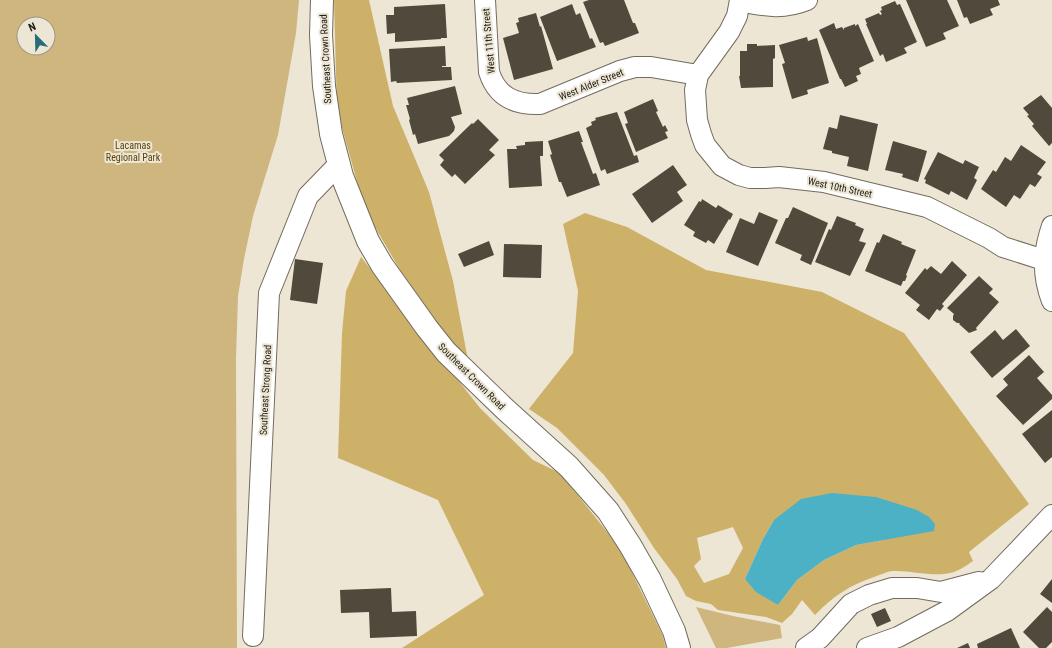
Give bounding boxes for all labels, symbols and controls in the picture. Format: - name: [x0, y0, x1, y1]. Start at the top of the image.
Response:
- street label: West 11th Street: [480, 8, 497, 74]
- street label: Southeast Crown Road: [318, 14, 333, 104]
- north arrow: [16, 16, 56, 56]
- text: N: [27, 20, 38, 35]
- street label: West Alder Street: [557, 67, 625, 102]
- park label: Lacamas Regional Park: [106, 140, 161, 163]
- street label: West 10th Street: [807, 175, 873, 200]
- street label: Southeast Crown Road: [436, 341, 507, 412]
- street label: Southeast Strong Road: [258, 345, 273, 435]

